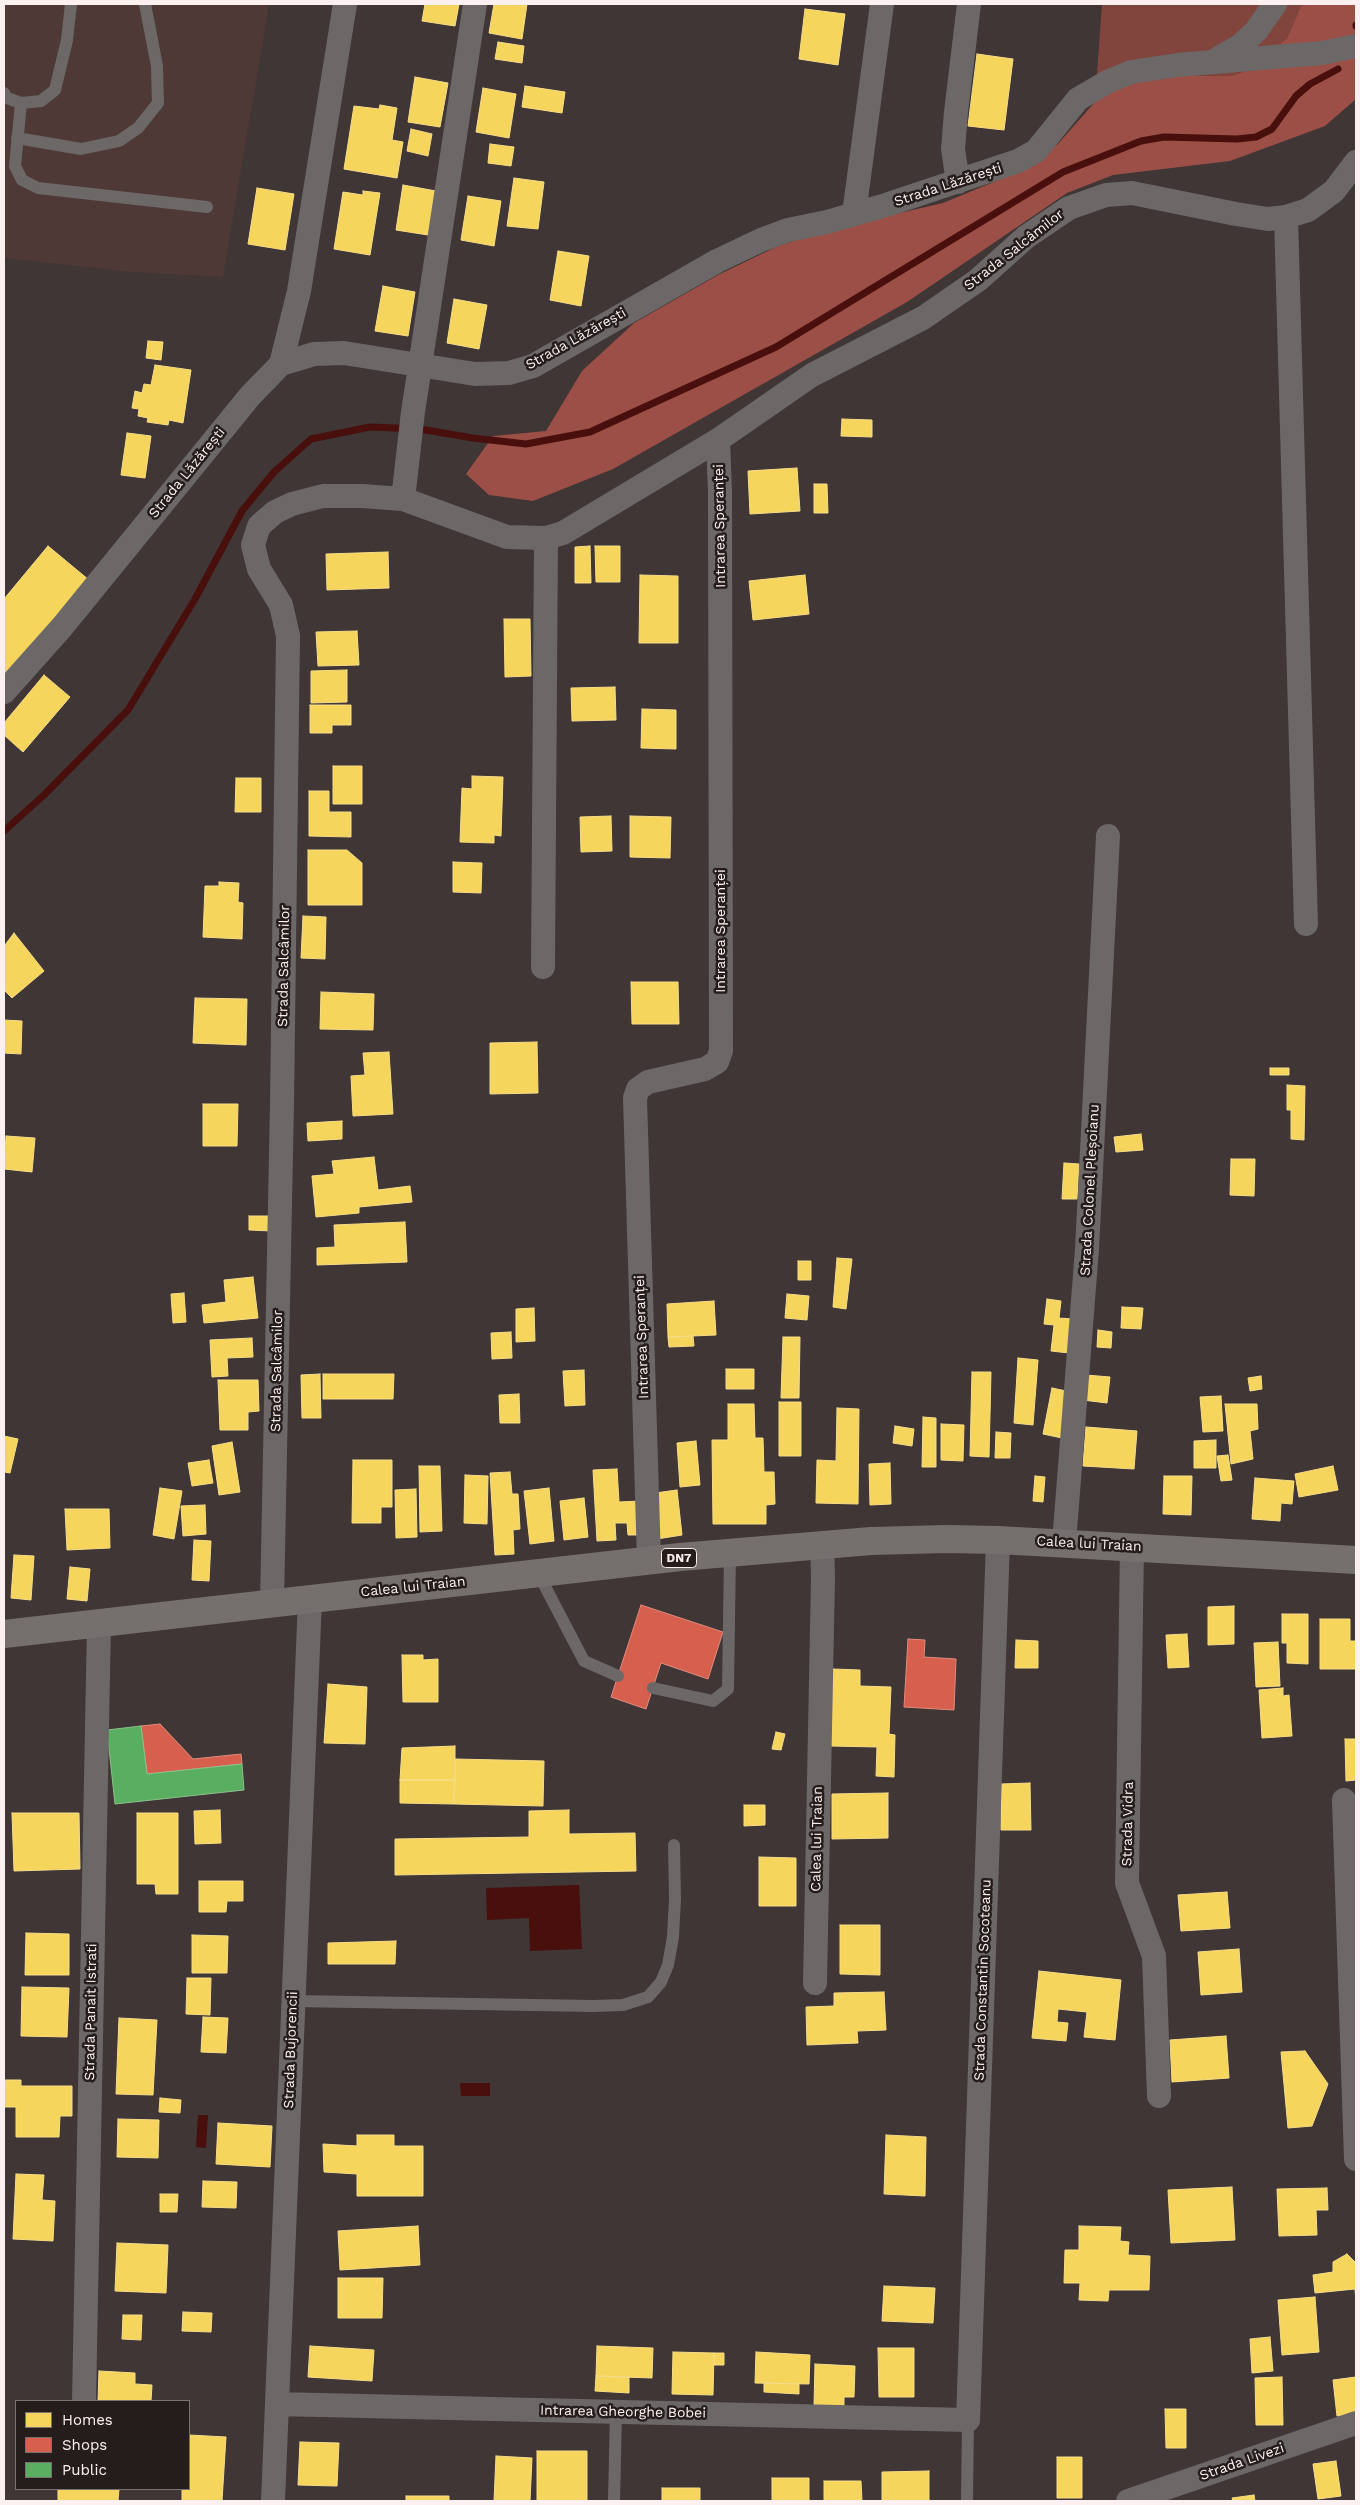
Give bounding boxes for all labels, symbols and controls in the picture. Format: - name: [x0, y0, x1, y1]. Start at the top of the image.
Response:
- street label: Strada Lăzărești: [892, 160, 1004, 210]
- street label: Strada Salcâmilor: [961, 206, 1067, 294]
- street label: Strada Lăzărești: [523, 305, 629, 373]
- street label: Strada Lăzărești: [145, 424, 229, 522]
- street label: Intrarea Speranței: [711, 464, 729, 588]
- street label: Intrarea Speranței: [713, 869, 729, 993]
- street label: Strada Salcâmilor: [275, 905, 293, 1027]
- street label: Strada Colonel Pleșoianu: [1077, 1104, 1103, 1276]
- street label: Intrarea Speranței: [631, 1275, 653, 1399]
- street label: Strada Salcâmilor: [268, 1310, 286, 1432]
- street label: Calea lui Traian: [1036, 1533, 1142, 1555]
- road number: DN7: [662, 1549, 696, 1568]
- street label: Calea lui Traian: [360, 1573, 466, 1601]
- street label: Strada Vidra: [1119, 1781, 1137, 1867]
- street label: Calea lui Traian: [808, 1786, 826, 1892]
- street label: Strada Constantin Socoteanu: [971, 1879, 995, 2081]
- street label: Strada Panait Istrati: [81, 1943, 101, 2081]
- street label: Strada Bujorencii: [281, 1991, 301, 2109]
- legend: [15, 2400, 190, 2490]
- street label: Intrarea Gheorghe Bobei: [540, 2402, 706, 2422]
- text: Homes: [62, 2411, 113, 2429]
- text: Shops: [62, 2436, 107, 2454]
- street label: Strada Livezi: [1197, 2440, 1287, 2484]
- text: Public: [62, 2461, 107, 2479]

